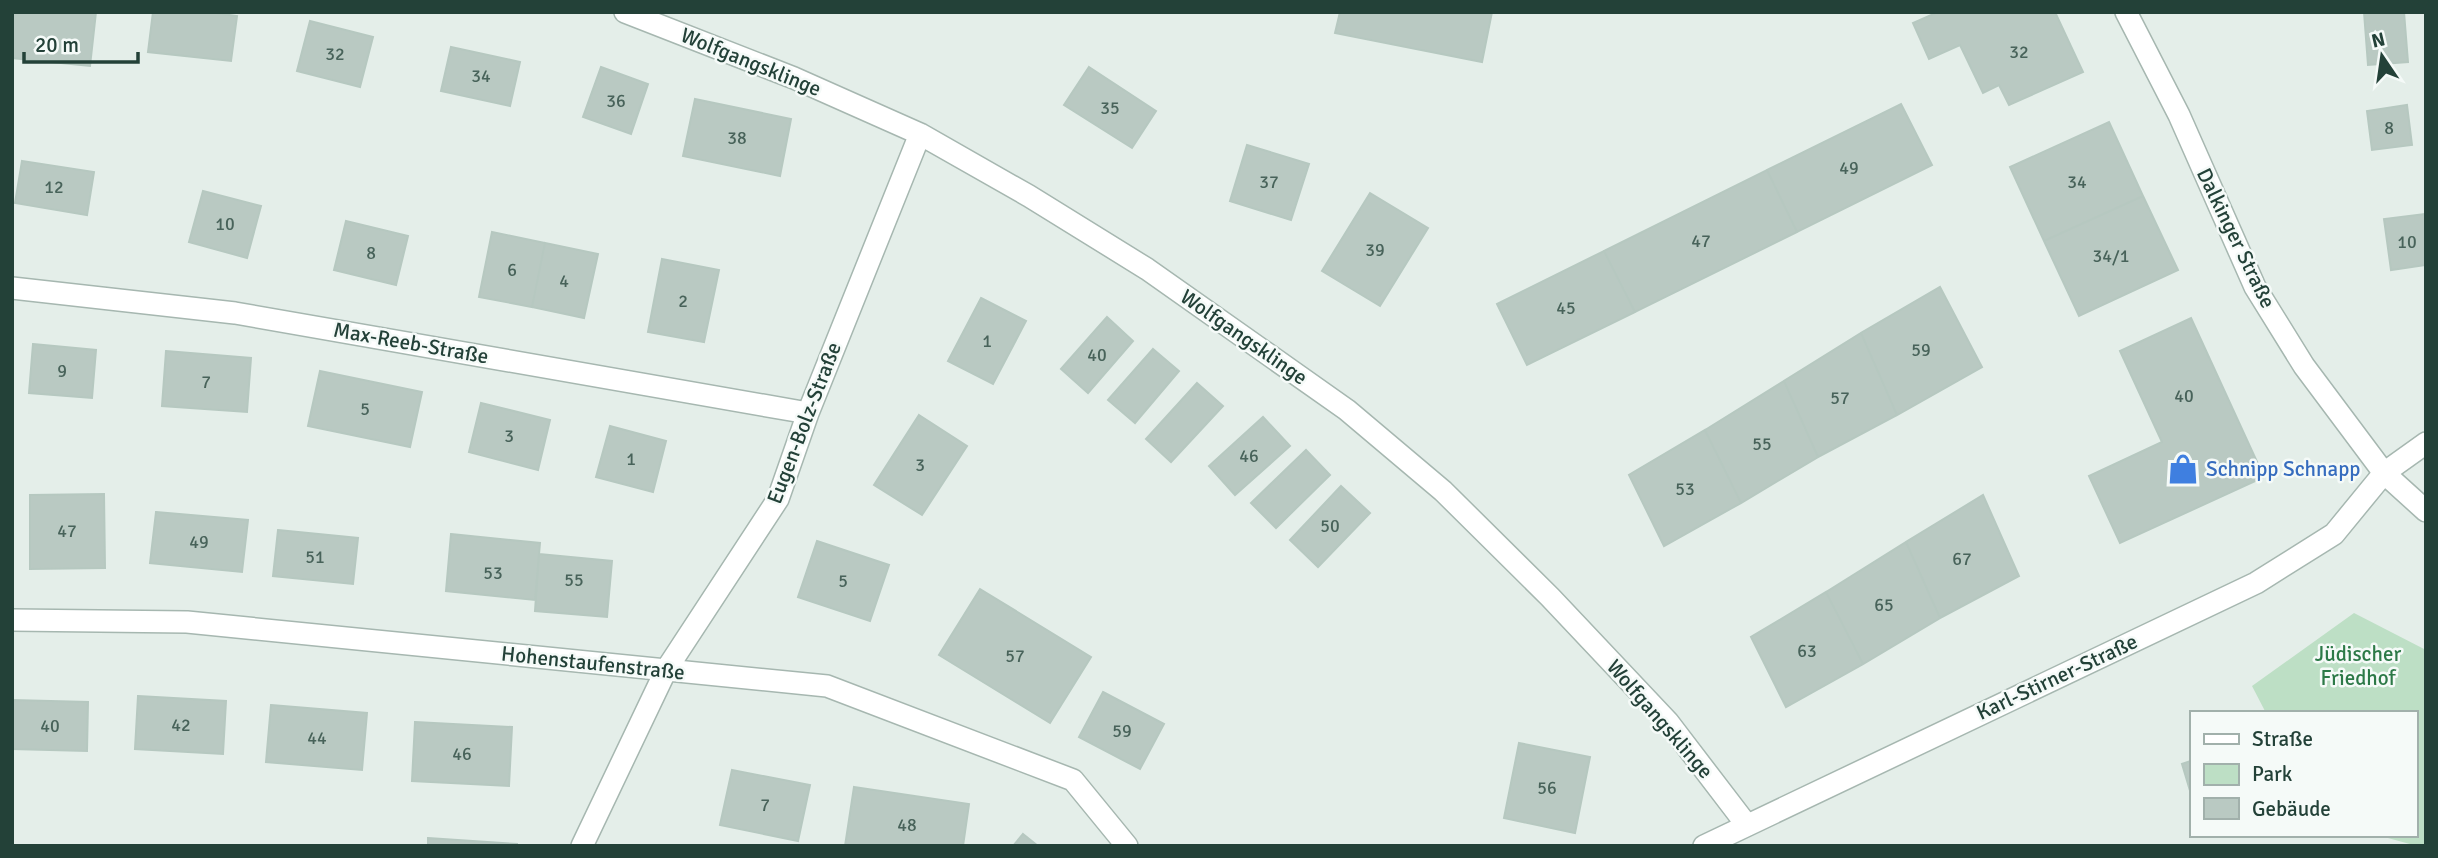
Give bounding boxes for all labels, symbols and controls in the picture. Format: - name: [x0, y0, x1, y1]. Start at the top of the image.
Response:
- scale bar: [24, 21, 138, 65]
- north arrow: [2347, 21, 2417, 91]
- street label: Wolfgangsklinge: [677, 22, 825, 102]
- text: N: [2369, 27, 2388, 54]
- text: 20 m: [35, 32, 79, 58]
- house number: 32: [2009, 41, 2029, 63]
- house number: 32: [325, 43, 345, 65]
- house number: 34: [471, 65, 491, 87]
- house number: 36: [606, 90, 626, 112]
- house number: 35: [1100, 97, 1120, 119]
- house number: 8: [2384, 117, 2394, 139]
- house number: 38: [727, 127, 747, 149]
- house number: 49: [1839, 157, 1859, 179]
- street label: Dalkinger Straße: [2191, 164, 2281, 312]
- house number: 37: [1259, 171, 1279, 193]
- house number: 34: [2067, 171, 2087, 193]
- house number: 12: [44, 176, 64, 198]
- house number: 10: [215, 213, 235, 235]
- house number: 47: [1691, 230, 1711, 252]
- house number: 10: [2397, 231, 2417, 253]
- house number: 39: [1365, 239, 1385, 261]
- house number: 8: [366, 242, 376, 264]
- house number: 34/1: [2093, 245, 2129, 267]
- house number: 6: [507, 259, 517, 281]
- house number: 4: [559, 270, 569, 292]
- street label: Wolfgangsklinge: [1175, 284, 1313, 390]
- house number: 2: [678, 290, 688, 312]
- house number: 45: [1556, 297, 1576, 319]
- street label: Max-Reeb-Straße: [331, 317, 491, 369]
- house number: 1: [982, 330, 992, 352]
- street label: Eugen-Bolz-Straße: [761, 339, 847, 507]
- house number: 59: [1911, 339, 1931, 361]
- house number: 40: [1087, 344, 1107, 366]
- house number: 9: [57, 360, 67, 382]
- house number: 7: [201, 371, 211, 393]
- house number: 40: [2174, 385, 2194, 407]
- house number: 57: [1830, 387, 1850, 409]
- house number: 5: [360, 398, 370, 420]
- house number: 3: [504, 425, 514, 447]
- house number: 55: [1752, 433, 1772, 455]
- house number: 46: [1239, 445, 1259, 467]
- house number: 1: [626, 448, 636, 470]
- shop icon: Schnipp Schnapp: [2166, 452, 2200, 486]
- house number: 3: [915, 454, 925, 476]
- place label: Schnipp Schnapp: [2206, 456, 2360, 482]
- house number: 53: [1675, 478, 1695, 500]
- house number: 50: [1320, 515, 1340, 537]
- house number: 47: [57, 520, 77, 542]
- house number: 49: [189, 531, 209, 553]
- house number: 51: [305, 546, 325, 568]
- house number: 67: [1952, 548, 1972, 570]
- house number: 53: [483, 562, 503, 584]
- house number: 55: [564, 569, 584, 591]
- house number: 5: [838, 570, 848, 592]
- house number: 65: [1874, 594, 1894, 616]
- street label: Karl-Stirner-Straße: [1972, 628, 2142, 726]
- street label: Hohenstaufenstraße: [500, 640, 686, 686]
- house number: 63: [1797, 640, 1817, 662]
- park label: Jüdischer Friedhof: [2315, 641, 2401, 691]
- house number: 57: [1005, 645, 1025, 667]
- street label: Wolfgangsklinge: [1601, 654, 1719, 784]
- legend: [2190, 711, 2417, 837]
- house number: 42: [171, 714, 191, 736]
- house number: 40: [40, 715, 60, 737]
- house number: 59: [1112, 720, 1132, 742]
- text: Straße: [2252, 726, 2313, 752]
- house number: 44: [307, 727, 327, 749]
- house number: 46: [452, 743, 472, 765]
- text: Park: [2252, 761, 2293, 787]
- house number: 56: [1537, 777, 1557, 799]
- house number: 7: [760, 794, 770, 816]
- text: Gebäude: [2252, 796, 2331, 822]
- house number: 48: [897, 814, 917, 836]

